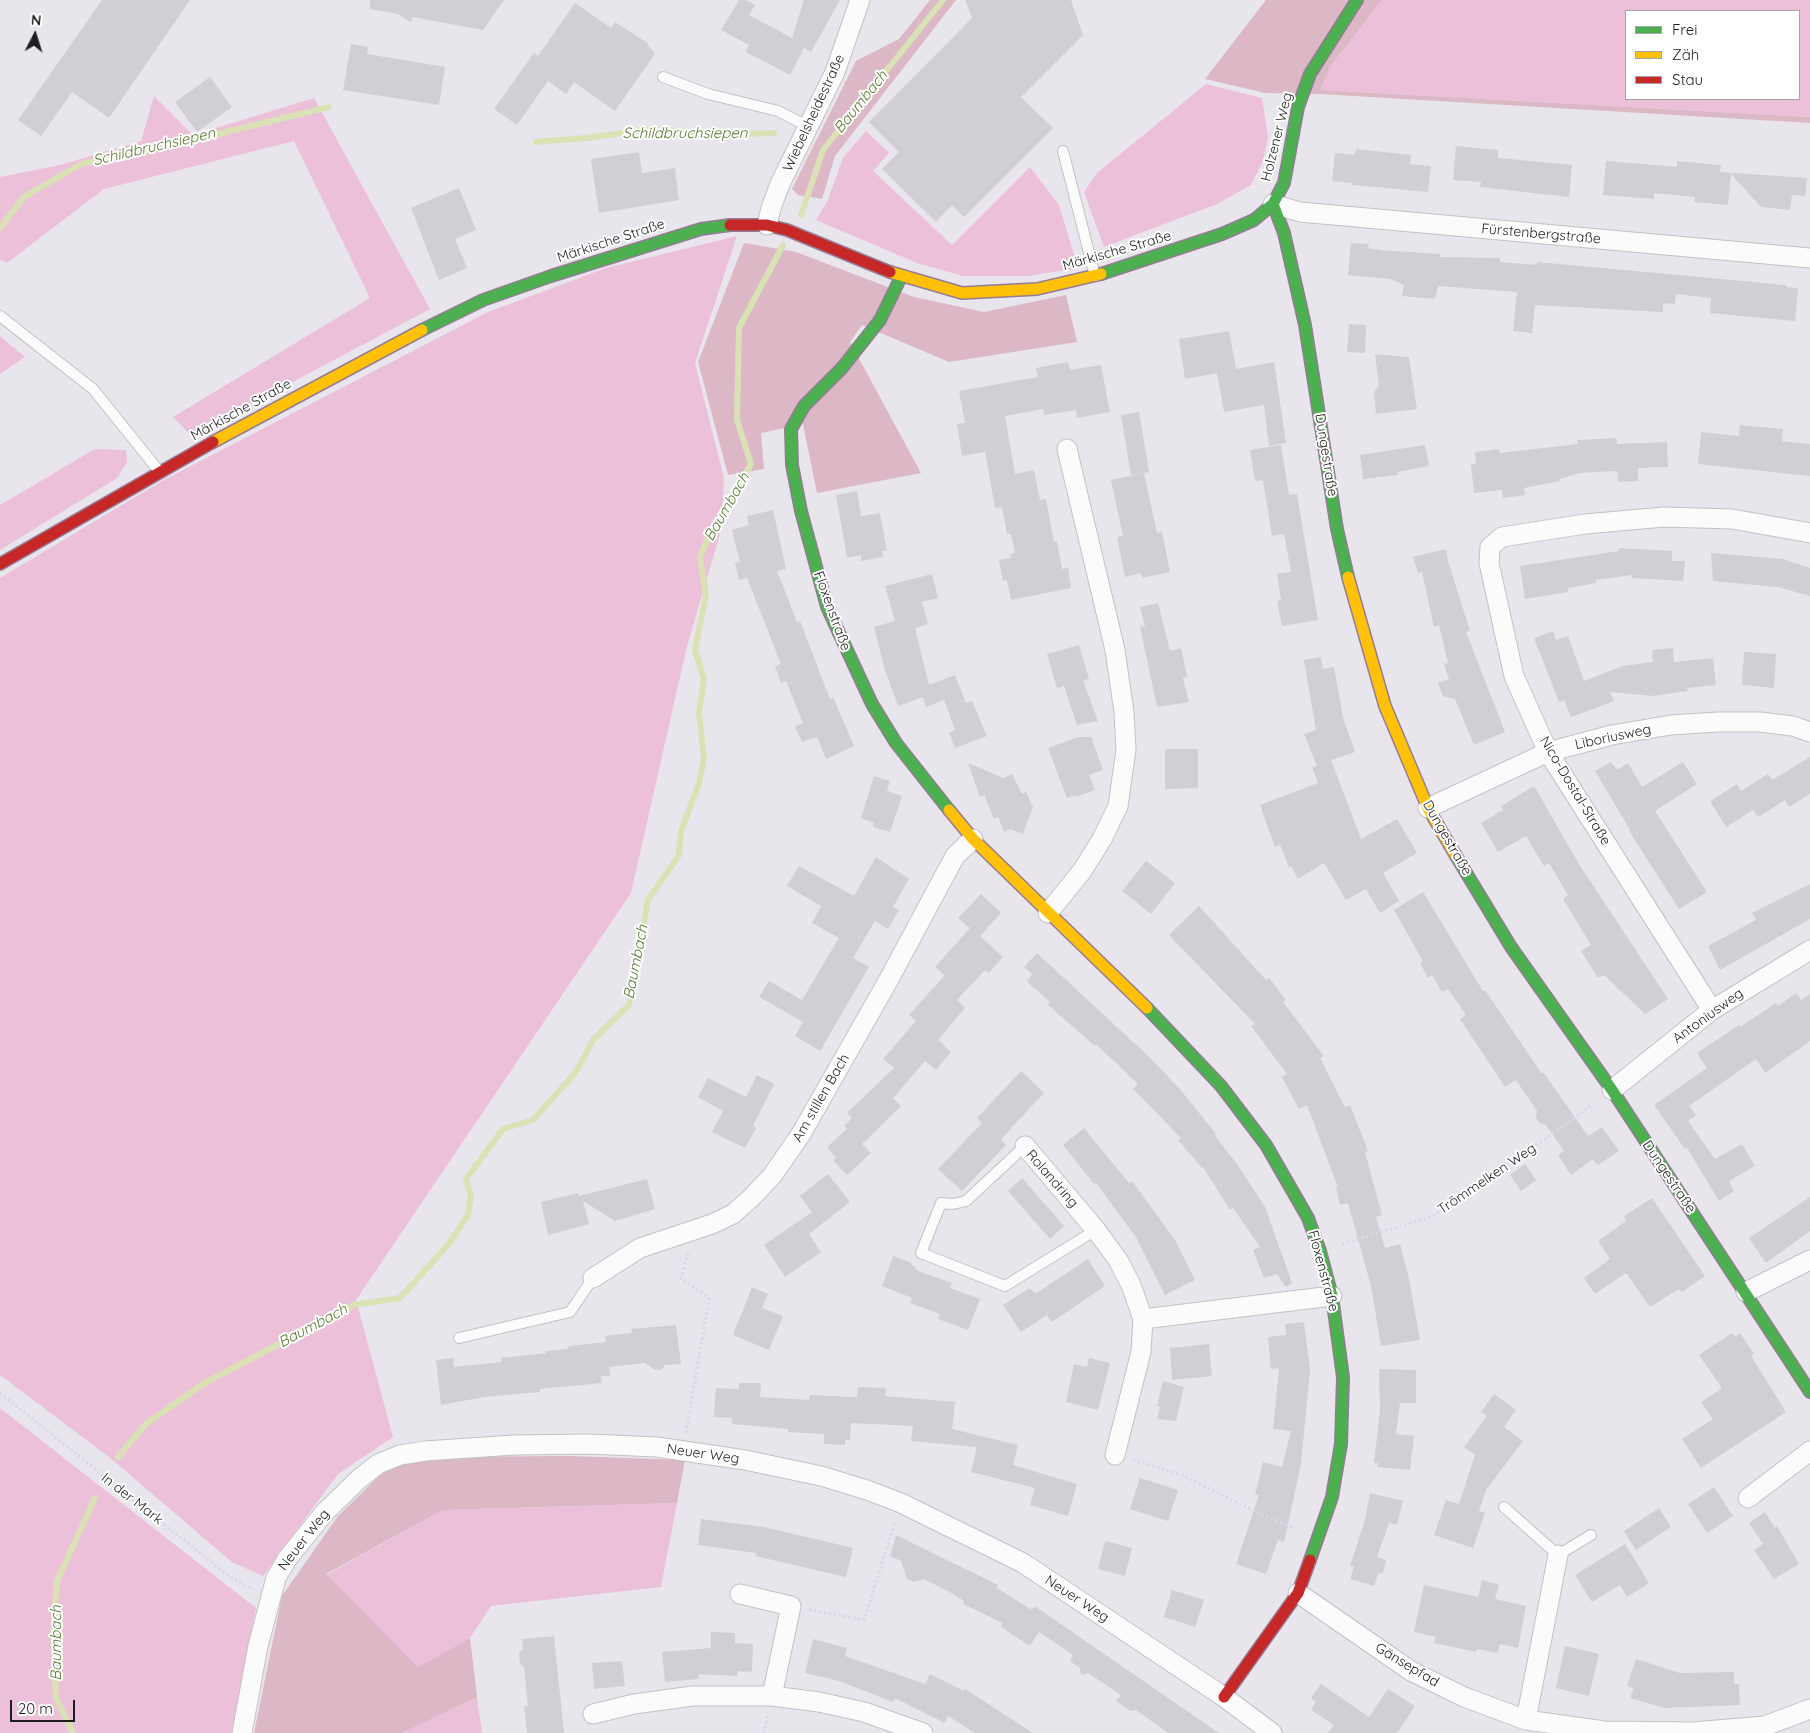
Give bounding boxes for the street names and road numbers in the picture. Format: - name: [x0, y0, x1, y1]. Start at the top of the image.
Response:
- street label: Wiebelsheidestraße: [779, 52, 849, 174]
- street label: Holzener Weg: [1258, 91, 1296, 183]
- street label: Märkische Straße: [555, 216, 667, 266]
- street label: Fürstenbergstraße: [1481, 220, 1601, 248]
- street label: Märkische Straße: [1061, 227, 1173, 275]
- street label: Märkische Straße: [188, 375, 294, 445]
- street label: Dungestraße: [1311, 412, 1341, 498]
- street label: Floxenstraße: [810, 569, 854, 653]
- street label: Liboriusweg: [1573, 721, 1653, 753]
- street label: Nico-Dostal-Straße: [1536, 733, 1614, 849]
- street label: Dungestraße: [1419, 797, 1475, 879]
- street label: Antoniusweg: [1669, 985, 1747, 1047]
- street label: Am stillen Bach: [789, 1051, 853, 1145]
- street label: Dungestraße: [1639, 1138, 1699, 1216]
- street label: Trömmelken Weg: [1435, 1140, 1539, 1218]
- street label: Rolandring: [1022, 1147, 1082, 1211]
- street label: Floxenstraße: [1304, 1229, 1342, 1313]
- street label: Neuer Weg: [666, 1441, 740, 1467]
- street label: In der Mark: [98, 1470, 166, 1528]
- street label: Neuer Weg: [275, 1506, 333, 1574]
- street label: Neuer Weg: [1042, 1572, 1112, 1626]
- street label: Gänsepfad: [1372, 1639, 1442, 1691]

